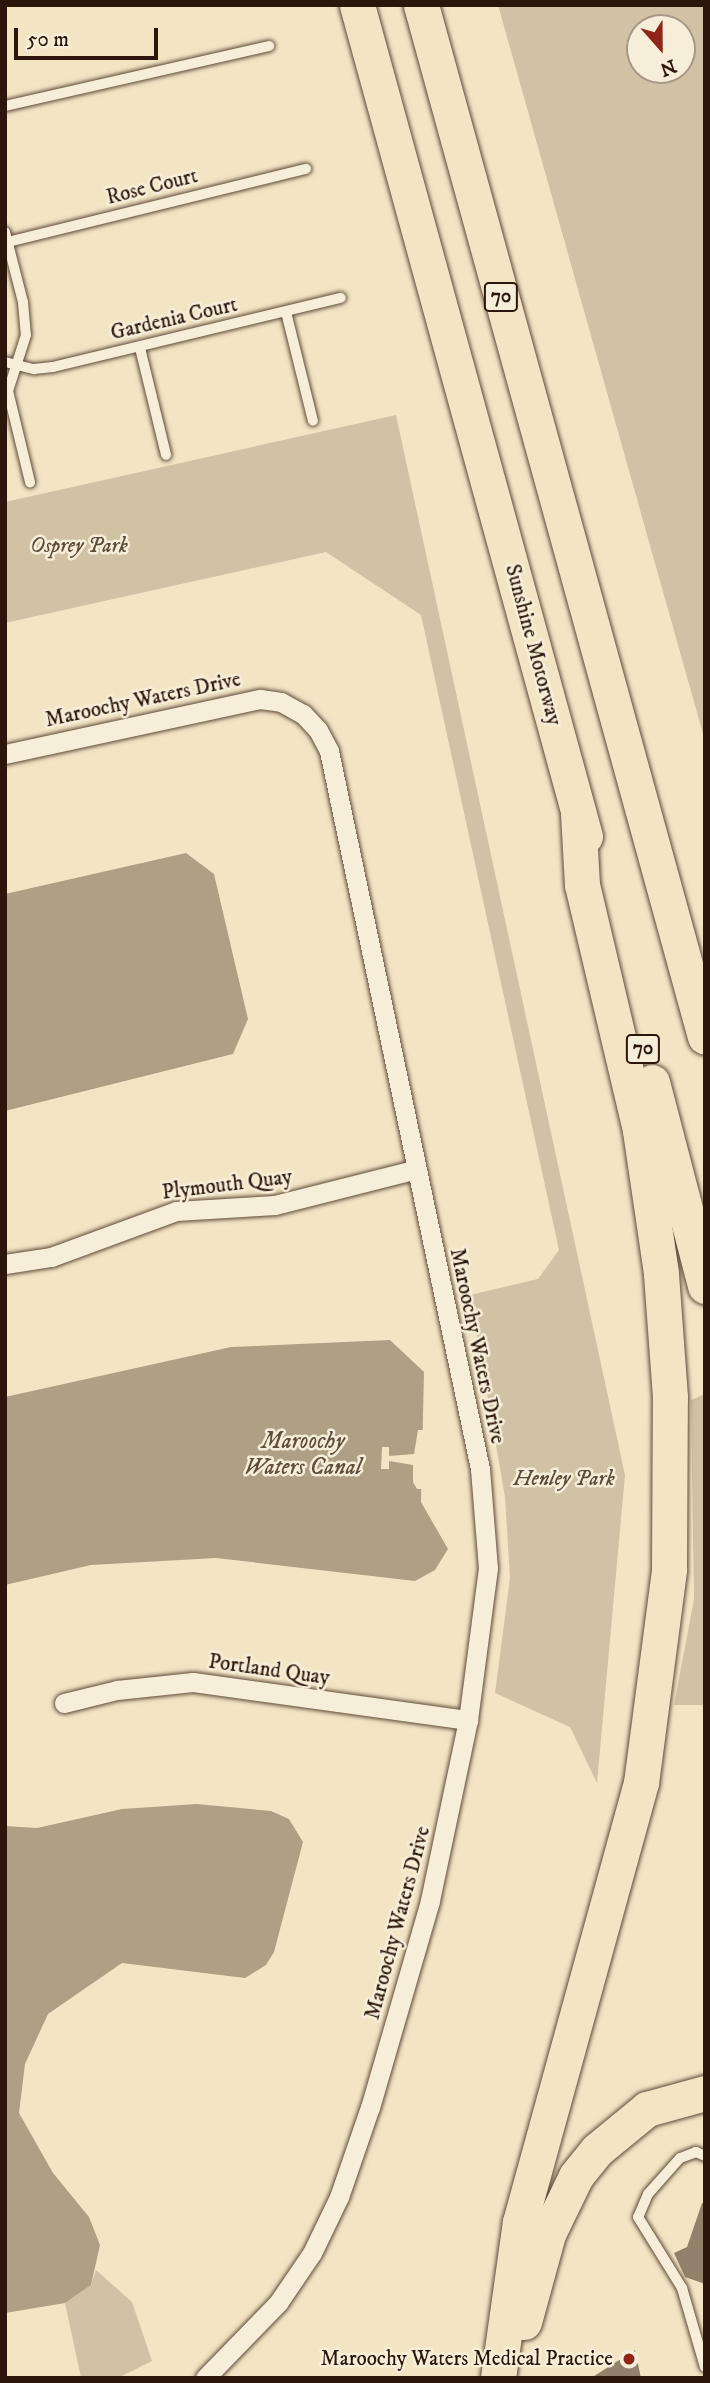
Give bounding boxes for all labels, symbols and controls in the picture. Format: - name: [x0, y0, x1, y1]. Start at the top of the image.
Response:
- scale bar: [18, 14, 161, 58]
- north arrow: [626, 14, 696, 84]
- text: 50 m: [27, 27, 69, 53]
- text: N: [657, 54, 679, 81]
- street label: Rose Court: [104, 164, 200, 210]
- road number: 70: [484, 282, 518, 312]
- street label: Gardenia Court: [108, 292, 240, 346]
- park label: Osprey Park: [30, 533, 128, 559]
- street label: Sunshine Motorway: [499, 562, 567, 728]
- street label: Maroochy Waters Drive: [43, 667, 243, 733]
- road number: 70: [626, 1034, 660, 1064]
- street label: Plymouth Quay: [160, 1165, 294, 1205]
- street label: Maroochy Waters Drive: [444, 1246, 510, 1446]
- water label: Maroochy Waters Canal: [244, 1428, 362, 1482]
- park label: Henley Park: [513, 1466, 615, 1492]
- street label: Portland Quay: [207, 1649, 331, 1691]
- street label: Maroochy Waters Drive: [360, 1824, 436, 2022]
- place label: Maroochy Waters Medical Practice: [321, 2346, 613, 2372]
- marker: Maroochy Waters Medical Practice: [619, 2349, 639, 2369]

